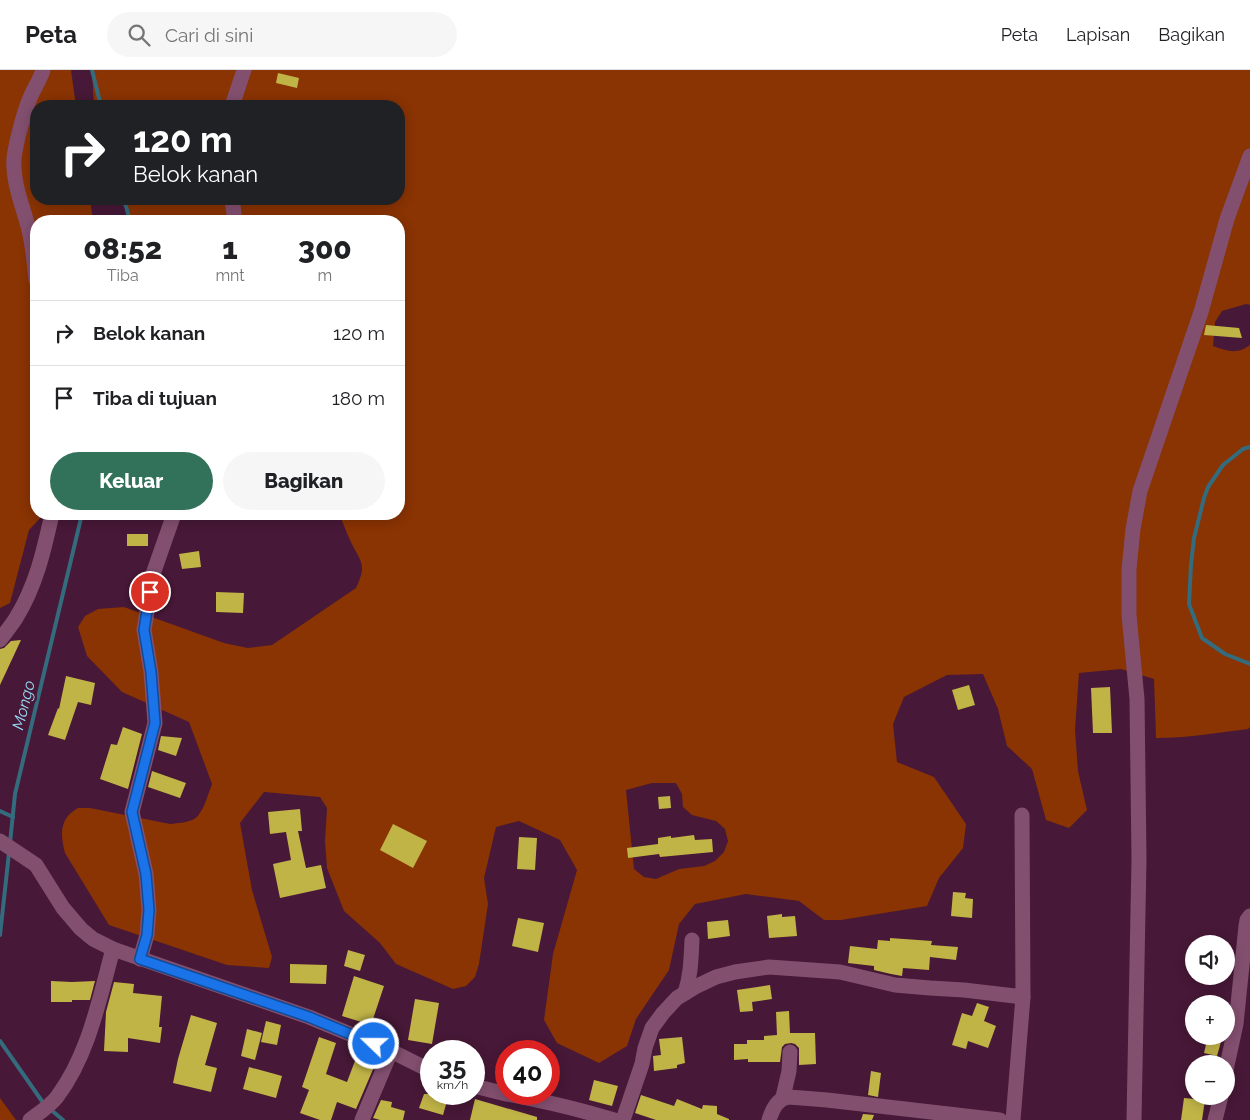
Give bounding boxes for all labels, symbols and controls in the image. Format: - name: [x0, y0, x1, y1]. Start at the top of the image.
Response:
- search box: [107, 12, 457, 57]
- text: Peta: [25, 20, 77, 49]
- icon: search: [125, 21, 153, 49]
- text: Cari di sini: [165, 24, 253, 46]
- text: Peta: [1001, 24, 1038, 45]
- text: Lapisan: [1066, 24, 1130, 45]
- text: Bagikan: [1158, 24, 1225, 45]
- text: 120 m: [133, 119, 233, 160]
- icon: right: [50, 120, 115, 185]
- text: Belok kanan: [133, 161, 258, 187]
- text: 08:52: [83, 231, 162, 266]
- text: 1: [222, 231, 238, 266]
- text: 300: [298, 231, 352, 266]
- text: Tiba: [107, 266, 139, 285]
- text: mnt: [215, 266, 245, 285]
- text: m: [317, 266, 332, 285]
- icon: right: [50, 319, 78, 347]
- text: Belok kanan: [93, 322, 205, 344]
- text: 120 m: [333, 322, 385, 344]
- icon: arrive: [50, 384, 78, 412]
- text: Tiba di tujuan: [93, 387, 217, 409]
- text: 180 m: [332, 387, 385, 409]
- button: Keluar: [50, 452, 213, 510]
- button: Bagikan: [223, 452, 385, 510]
- pin: [129, 571, 171, 613]
- icon: arrive: [136, 578, 164, 606]
- water label: Mongo: [8, 679, 39, 732]
- map controls: [1185, 935, 1235, 1105]
- button: sound: [1185, 935, 1235, 985]
- button: +: [1185, 995, 1235, 1045]
- position arrow: [347, 1017, 399, 1069]
- speed limit sign: 40: [495, 1040, 560, 1105]
- text: 35: [439, 1051, 466, 1081]
- button: −: [1185, 1055, 1235, 1105]
- text: km/h: [437, 1078, 468, 1092]

